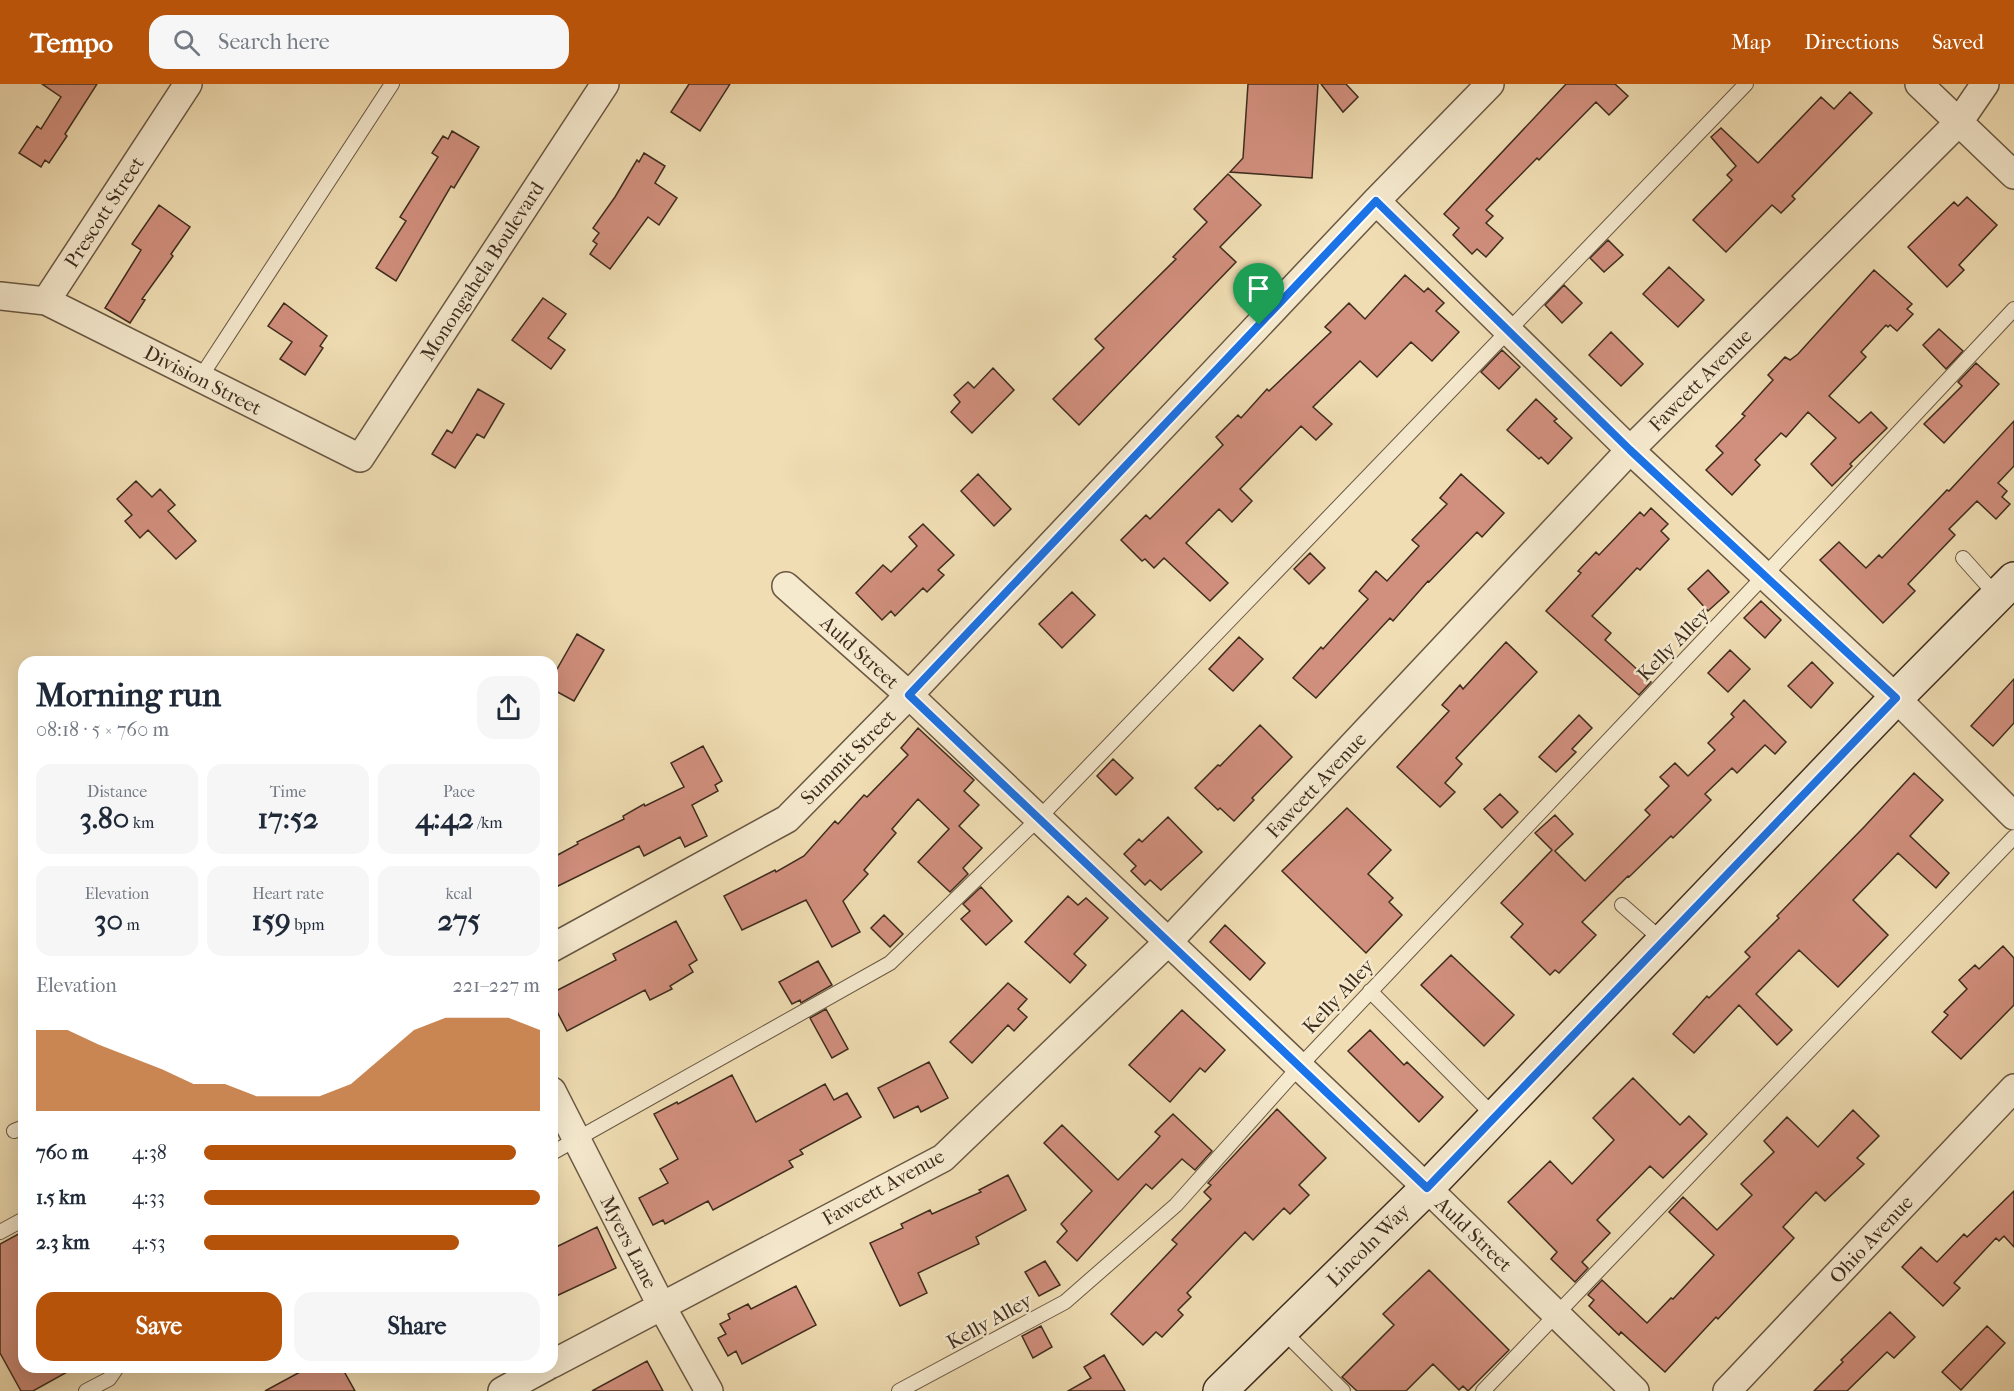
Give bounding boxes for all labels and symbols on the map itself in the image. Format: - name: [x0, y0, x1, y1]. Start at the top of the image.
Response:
- street label: Prescott Street: [60, 152, 149, 272]
- street label: Monongahela Boulevard: [416, 177, 550, 365]
- pin: [1233, 263, 1284, 325]
- street label: Fawcett Avenue: [1644, 324, 1757, 437]
- street label: Division Street: [140, 341, 265, 420]
- street label: Kelly Alley: [1633, 602, 1715, 686]
- street label: Auld Street: [815, 611, 904, 694]
- street label: Summit Street: [796, 705, 901, 810]
- street label: Fawcett Avenue: [1262, 728, 1371, 843]
- street label: Kelly Alley: [1298, 953, 1380, 1038]
- street label: Fawcett Avenue: [818, 1144, 948, 1230]
- street label: Ohio Avenue: [1825, 1191, 1918, 1288]
- street label: Myers Lane: [595, 1192, 662, 1293]
- street label: Auld Street: [1430, 1192, 1517, 1276]
- street label: Lincoln Way: [1322, 1198, 1415, 1292]
- street label: Kelly Alley: [943, 1288, 1037, 1354]

